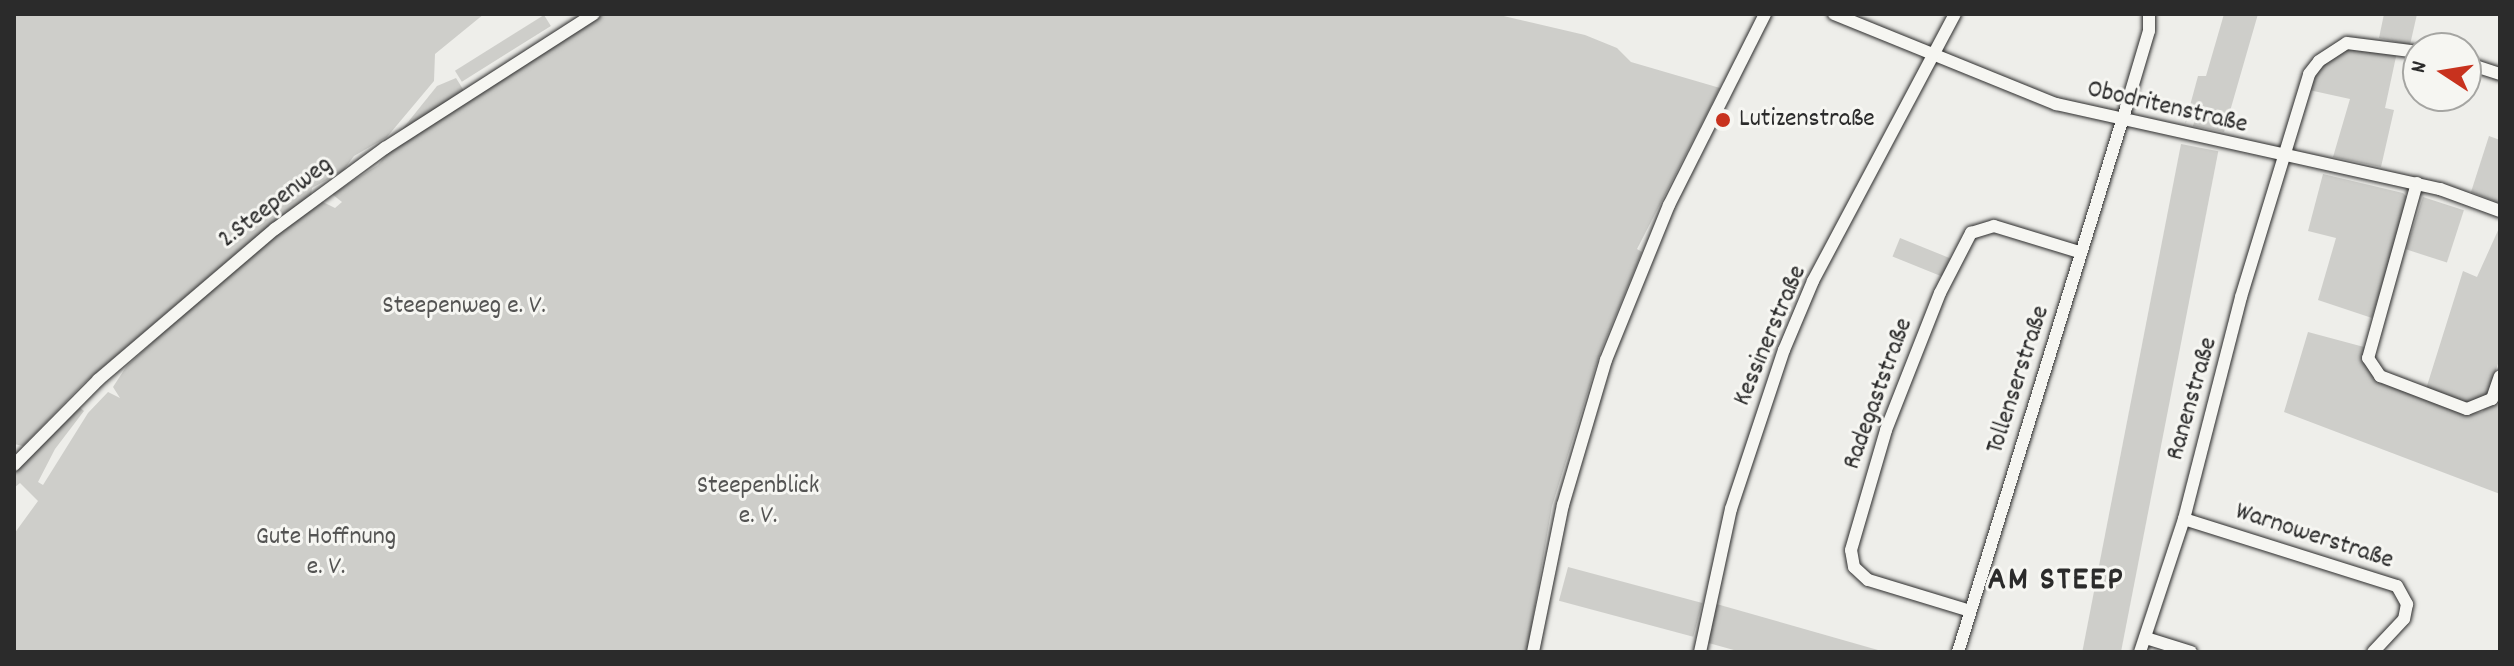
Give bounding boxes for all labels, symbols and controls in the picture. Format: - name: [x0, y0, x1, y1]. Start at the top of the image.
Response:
- north arrow: [2402, 32, 2482, 112]
- text: N: [2404, 59, 2436, 76]
- street label: Obodritenstraße: [2084, 74, 2250, 142]
- place label: Lutizenstraße: [1739, 104, 1875, 136]
- marker: Lutizenstraße: [1714, 111, 1732, 129]
- street label: 2.Steepenweg: [213, 150, 339, 256]
- street label: Kessinerstraße: [1727, 261, 1815, 411]
- park label: Steepenweg e. V.: [382, 291, 546, 323]
- street label: Tollenserstraße: [1980, 302, 2058, 458]
- street label: Radegaststraße: [1837, 314, 1921, 474]
- street label: Ranenstraße: [2161, 334, 2225, 464]
- park label: Steepenblick e. V.: [697, 471, 819, 532]
- street label: Warnowerstraße: [2231, 497, 2397, 577]
- park label: Gute Hoffnung e. V.: [256, 522, 396, 584]
- district label: AM STEEP: [1987, 562, 2125, 602]

